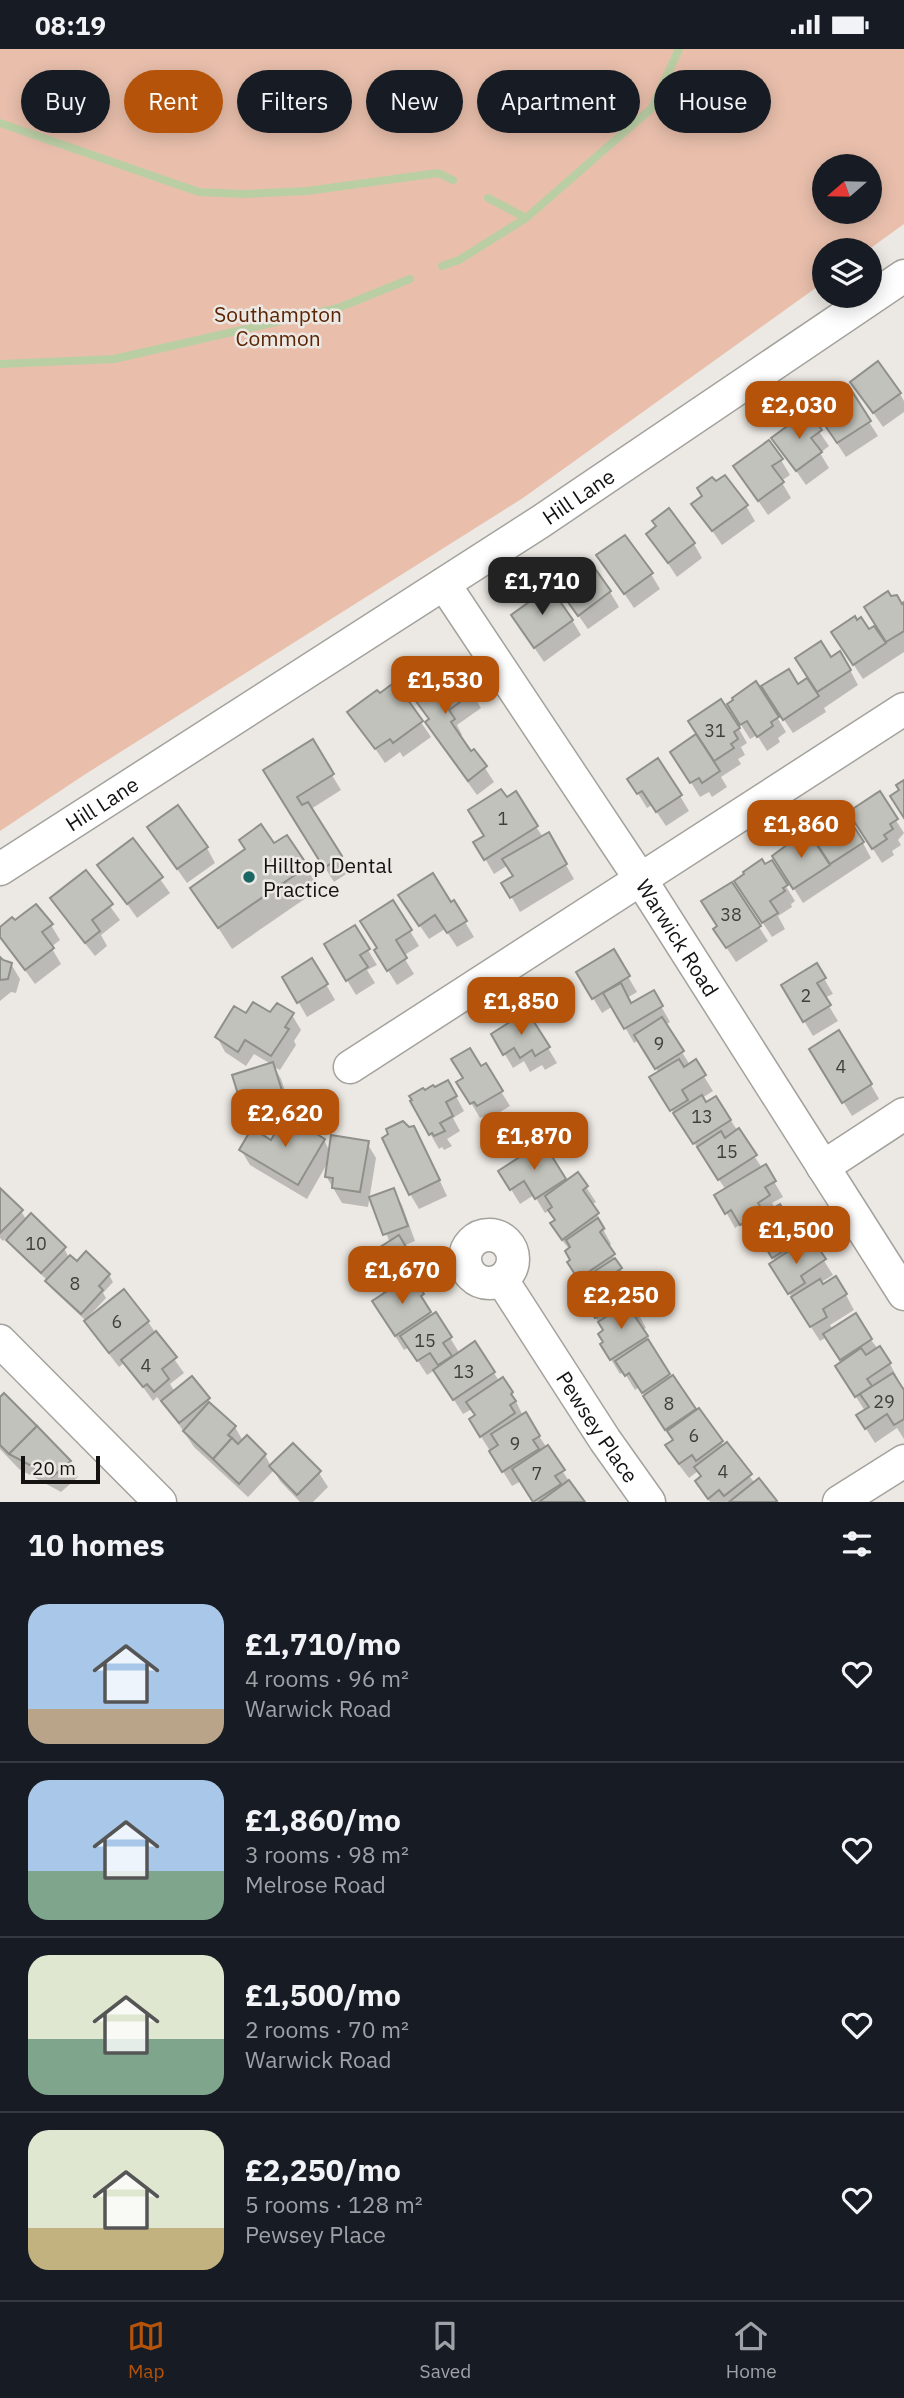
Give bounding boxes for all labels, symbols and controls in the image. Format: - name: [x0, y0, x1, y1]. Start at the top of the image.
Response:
- text: 08:19: [35, 8, 106, 42]
- chip: Buy: [21, 70, 110, 133]
- chip: Rent: [124, 70, 223, 133]
- chip: Filters: [237, 70, 352, 133]
- chip: New: [366, 70, 463, 133]
- chip: Apartment: [477, 70, 640, 133]
- chip: House: [654, 70, 771, 133]
- north arrow: [812, 154, 882, 224]
- map controls: [812, 154, 882, 308]
- button: layers: [812, 238, 882, 308]
- park label: Southampton Common: [214, 300, 342, 352]
- pin: £2,030: [742, 381, 856, 441]
- text: £2,030: [761, 389, 837, 419]
- street label: Hill Lane: [537, 462, 620, 531]
- pin: £1,710: [485, 557, 599, 617]
- text: £1,710: [504, 565, 580, 595]
- pin: £1,530: [388, 657, 502, 716]
- text: £1,530: [407, 664, 483, 694]
- house number: 31: [704, 719, 726, 742]
- street label: Hill Lane: [60, 770, 144, 837]
- pin: £1,860: [744, 801, 858, 860]
- house number: 1: [498, 807, 508, 830]
- text: £1,860: [763, 808, 839, 838]
- place label: Hilltop Dental Practice: [263, 851, 393, 903]
- marker: Hilltop Dental Practice: [241, 869, 257, 885]
- street label: Warwick Road: [630, 874, 725, 1002]
- house number: 38: [720, 903, 742, 926]
- pin: £1,850: [464, 977, 578, 1037]
- house number: 2: [801, 984, 811, 1007]
- text: £1,850: [483, 985, 559, 1015]
- house number: 9: [654, 1032, 664, 1055]
- house number: 4: [836, 1055, 847, 1078]
- pin: £2,620: [228, 1089, 342, 1149]
- text: £2,620: [247, 1097, 323, 1127]
- house number: 13: [691, 1105, 713, 1128]
- pin: £1,870: [477, 1113, 591, 1172]
- text: £1,870: [496, 1120, 572, 1150]
- house number: 15: [716, 1140, 738, 1163]
- pin: £1,500: [739, 1207, 853, 1266]
- text: £1,500: [758, 1214, 834, 1244]
- house number: 10: [25, 1232, 47, 1255]
- pin: £1,670: [345, 1247, 459, 1306]
- text: £1,670: [364, 1254, 440, 1284]
- pin: £2,250: [564, 1271, 678, 1331]
- house number: 8: [70, 1272, 80, 1295]
- text: £2,250: [583, 1279, 659, 1309]
- house number: 6: [112, 1310, 122, 1333]
- house number: 15: [414, 1329, 436, 1352]
- house number: 4: [141, 1354, 152, 1377]
- house number: 13: [453, 1360, 475, 1383]
- street label: Pewsey Place: [550, 1365, 645, 1488]
- house number: 29: [873, 1390, 895, 1413]
- house number: 8: [664, 1392, 674, 1415]
- house number: 6: [689, 1424, 699, 1447]
- house number: 9: [510, 1432, 520, 1455]
- scale bar: [21, 1453, 100, 1485]
- text: 20 m: [32, 1456, 76, 1480]
- house number: 4: [718, 1460, 729, 1483]
- house number: 7: [532, 1462, 542, 1485]
- text: 10 homes: [28, 1525, 165, 1564]
- icon: filters: [838, 1525, 876, 1563]
- text: £1,710/mo: [245, 1624, 401, 1663]
- icon: home: [84, 1632, 168, 1716]
- icon: heart: [838, 1655, 876, 1693]
- text: 4 rooms · 96 m²: [245, 1663, 409, 1693]
- text: Warwick Road: [245, 1693, 392, 1723]
- text: £1,860/mo: [245, 1800, 401, 1839]
- icon: home: [84, 1808, 168, 1892]
- icon: heart: [838, 1831, 876, 1869]
- text: 3 rooms · 98 m²: [245, 1839, 409, 1869]
- text: Melrose Road: [245, 1869, 386, 1899]
- text: £1,500/mo: [245, 1975, 401, 2014]
- icon: home: [84, 1983, 168, 2067]
- icon: heart: [838, 2006, 876, 2044]
- text: 2 rooms · 70 m²: [245, 2014, 409, 2044]
- text: Warwick Road: [245, 2044, 392, 2074]
- text: £2,250/mo: [245, 2150, 401, 2189]
- icon: home: [84, 2158, 168, 2242]
- icon: heart: [838, 2181, 876, 2219]
- text: 5 rooms · 128 m²: [245, 2189, 423, 2219]
- text: Pewsey Place: [245, 2219, 386, 2249]
- tab: Map: [127, 2317, 165, 2383]
- tab: Saved: [420, 2317, 471, 2383]
- tab: Home: [726, 2317, 777, 2383]

